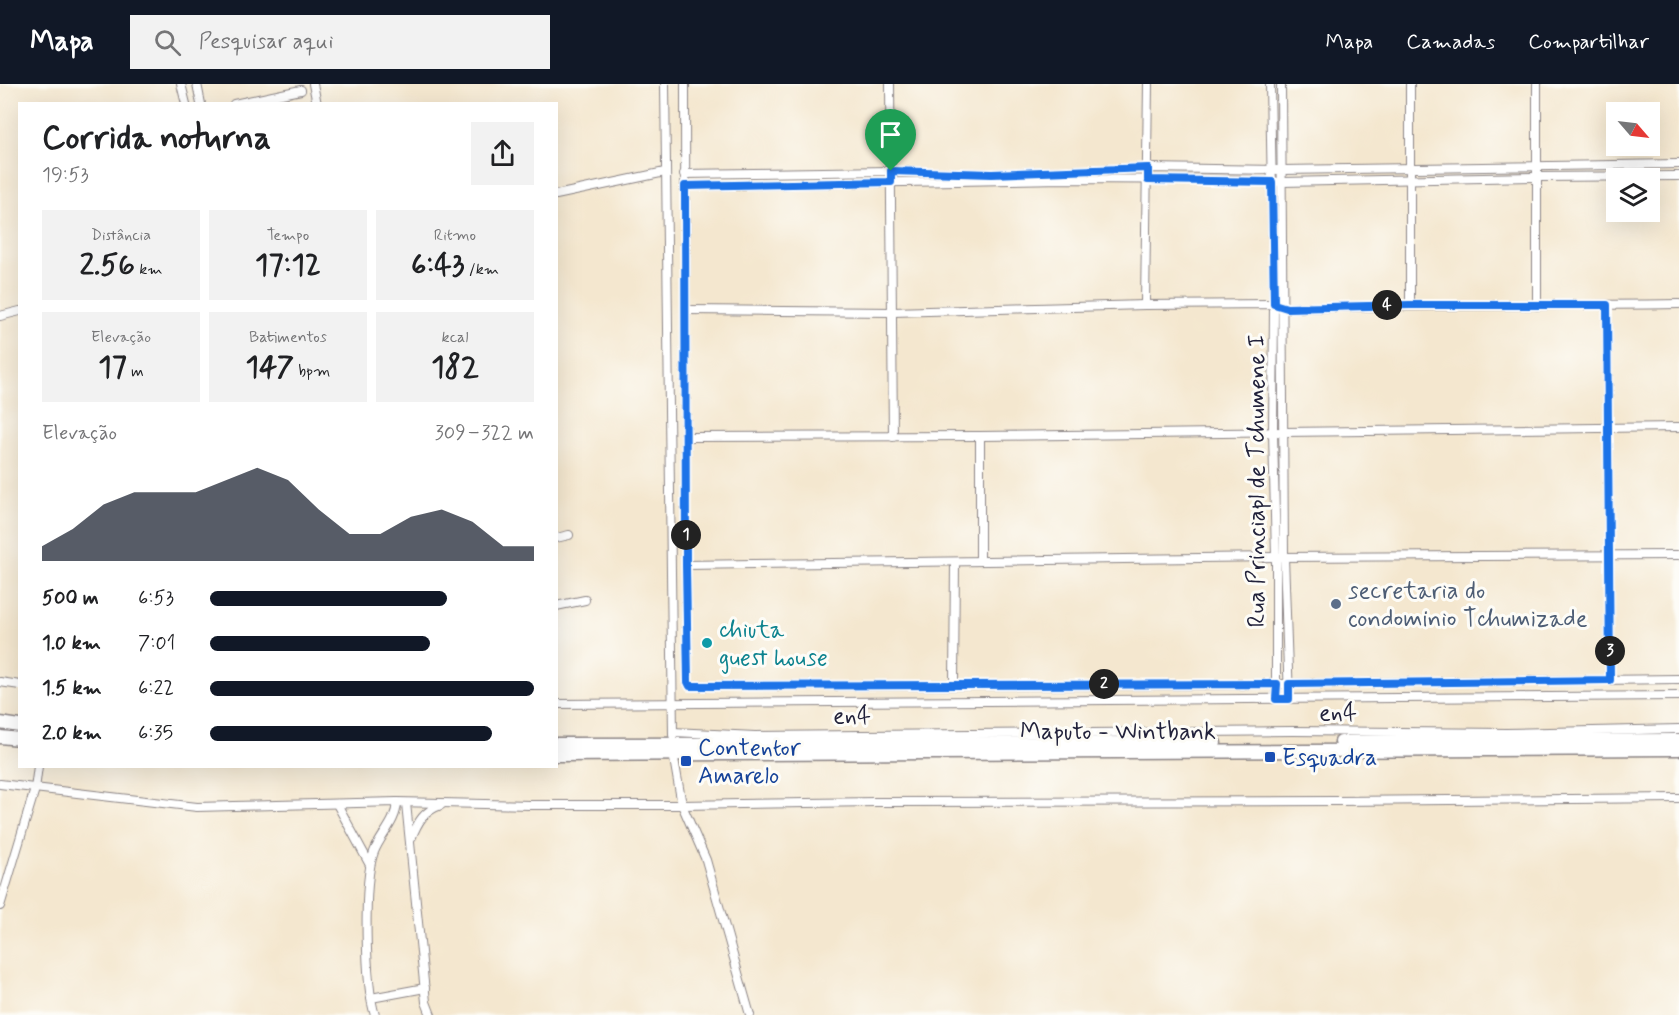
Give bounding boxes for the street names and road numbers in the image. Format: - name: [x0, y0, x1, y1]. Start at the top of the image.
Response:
- street label: Rua Princiapl de Tchumene I: [1242, 334, 1273, 628]
- street label: en4: [1319, 698, 1357, 729]
- street label: en4: [833, 701, 871, 732]
- street label: Maputo - Wintbank: [1020, 717, 1216, 748]

